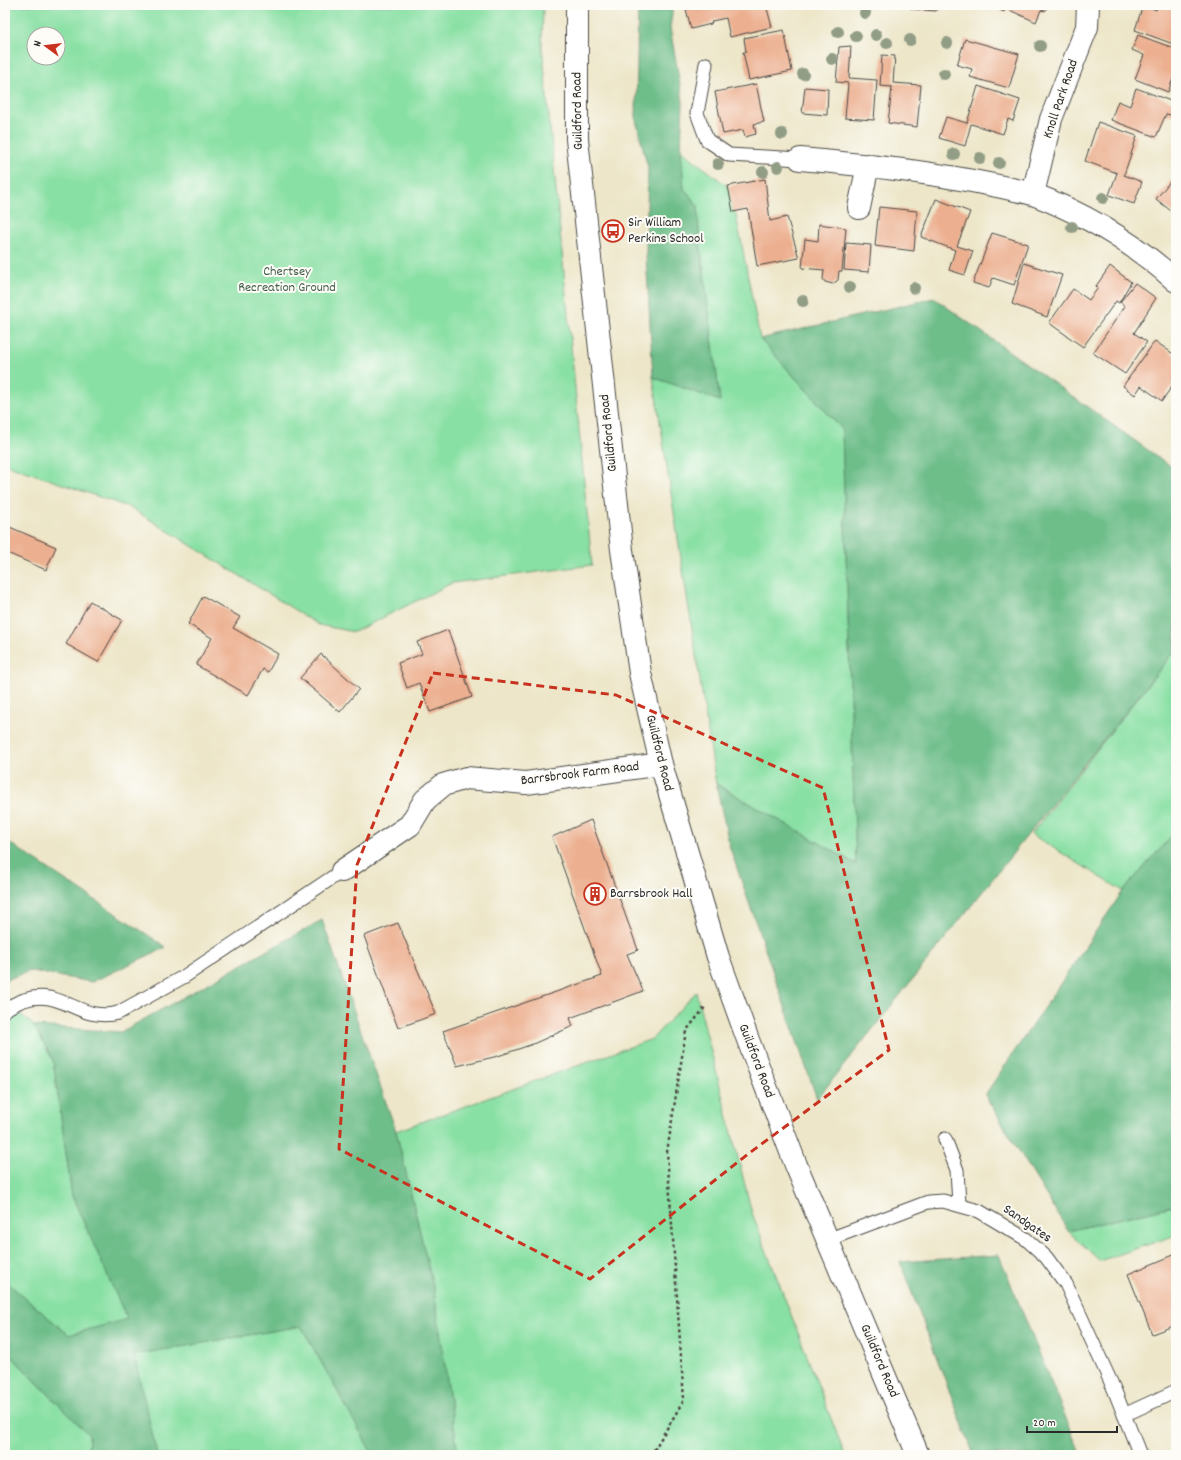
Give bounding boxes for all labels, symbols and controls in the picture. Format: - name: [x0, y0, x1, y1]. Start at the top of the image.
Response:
- north arrow: [26, 26, 66, 66]
- text: N: [30, 39, 47, 49]
- street label: Knoll Park Road: [1038, 57, 1084, 141]
- street label: Guildford Road: [567, 72, 589, 150]
- place label: Sir William Perkins School: [628, 213, 704, 249]
- bus stop icon: Sir William Perkins School: [600, 218, 626, 244]
- park label: Chertsey Recreation Ground: [238, 262, 336, 298]
- street label: Guildford Road: [595, 393, 623, 473]
- street label: Guildford Road: [640, 713, 678, 793]
- street label: Barrsbrook Farm Road: [520, 757, 640, 791]
- building icon: Barrsbrook Hall: [582, 881, 608, 907]
- place label: Barrsbrook Hall: [610, 884, 693, 904]
- street label: Guildford Road: [733, 1021, 779, 1101]
- street label: Sandgates: [998, 1200, 1056, 1248]
- street label: Guildford Road: [855, 1321, 903, 1401]
- scale bar: [1027, 1408, 1117, 1434]
- text: 20 m: [1033, 1415, 1056, 1432]

